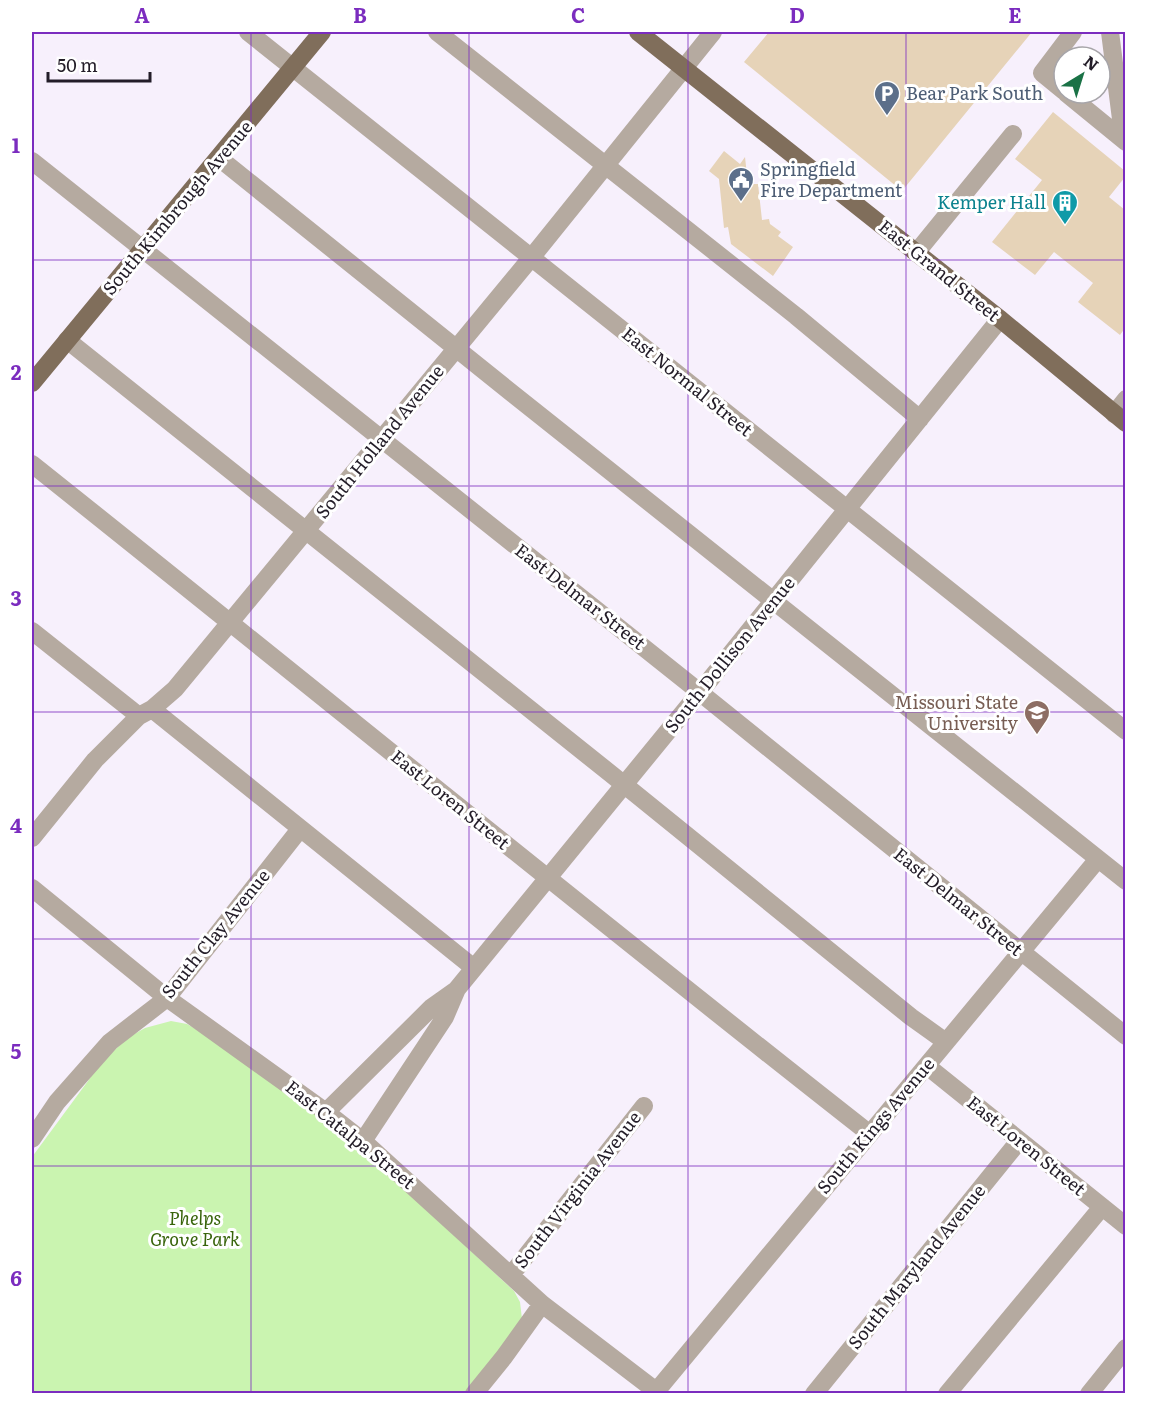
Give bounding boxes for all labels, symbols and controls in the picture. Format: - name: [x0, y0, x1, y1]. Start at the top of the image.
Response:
- text: A: [134, 0, 150, 29]
- text: B: [353, 0, 367, 29]
- text: C: [571, 0, 585, 29]
- text: D: [789, 0, 805, 29]
- text: E: [1008, 0, 1022, 29]
- scale bar: [48, 45, 150, 83]
- north arrow: [1052, 45, 1112, 105]
- text: N: [1079, 49, 1105, 76]
- text: 50 m: [57, 51, 98, 78]
- parking icon: Bear Park South: [872, 79, 902, 117]
- place label: Bear Park South: [906, 79, 1043, 106]
- street label: South Kimbrough Avenue: [96, 114, 258, 300]
- text: 1: [12, 129, 20, 159]
- place label: Springfield Fire Department: [760, 155, 903, 203]
- public building icon: Springfield Fire Department: [726, 165, 756, 203]
- place label: Kemper Hall: [937, 188, 1046, 215]
- building icon: Kemper Hall: [1050, 188, 1080, 226]
- street label: East Grand Street: [873, 212, 1007, 328]
- street label: East Normal Street: [617, 320, 760, 442]
- text: 2: [11, 356, 22, 386]
- street label: South Holland Avenue: [308, 358, 450, 524]
- street label: East Delmar Street: [510, 536, 653, 656]
- street label: South Dollison Avenue: [657, 570, 800, 738]
- text: 3: [10, 582, 22, 612]
- place label: Missouri State University: [895, 688, 1019, 736]
- school or university icon: Missouri State University: [1022, 698, 1052, 736]
- street label: East Loren Street: [386, 742, 517, 856]
- text: 4: [10, 809, 22, 839]
- street label: East Delmar Street: [889, 840, 1030, 962]
- street label: South Clay Avenue: [154, 863, 275, 1003]
- text: 5: [11, 1035, 22, 1065]
- street label: South Kings Avenue: [810, 1051, 940, 1199]
- street label: East Catalpa Street: [280, 1073, 422, 1195]
- street label: East Loren Street: [962, 1088, 1093, 1202]
- street label: South Virginia Avenue: [507, 1105, 647, 1273]
- street label: South Maryland Avenue: [841, 1178, 991, 1354]
- park label: Phelps Grove Park: [150, 1204, 240, 1252]
- text: 6: [10, 1262, 22, 1292]

